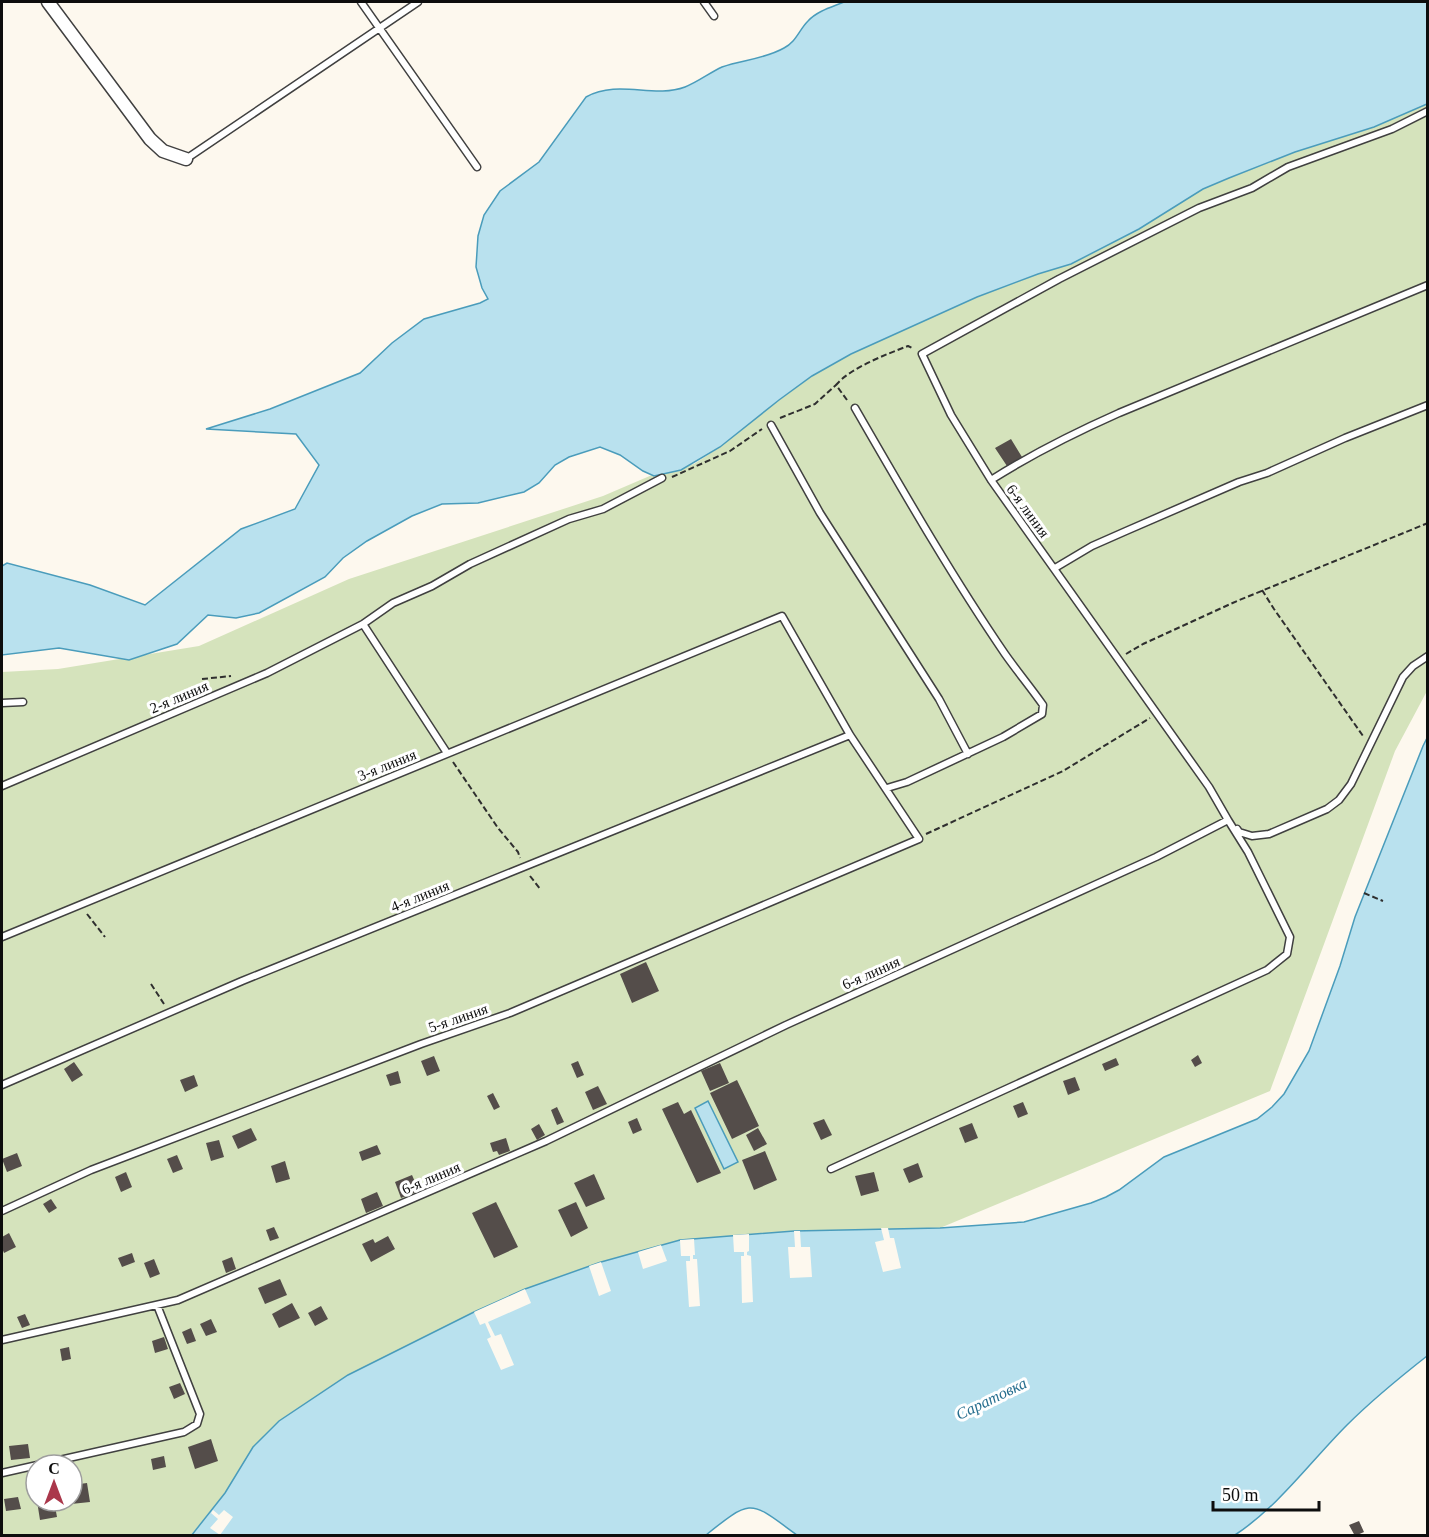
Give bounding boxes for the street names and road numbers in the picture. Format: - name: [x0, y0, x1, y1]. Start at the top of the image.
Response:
- street label: 6-я линия: [1003, 481, 1053, 541]
- street label: 2-я линия: [148, 678, 211, 716]
- street label: 3-я линия: [355, 746, 419, 784]
- street label: 4-я линия: [388, 877, 452, 915]
- street label: 6-я линия: [840, 953, 902, 993]
- street label: 5-я линия: [426, 1000, 490, 1036]
- street label: 6-я линия: [400, 1159, 463, 1197]

